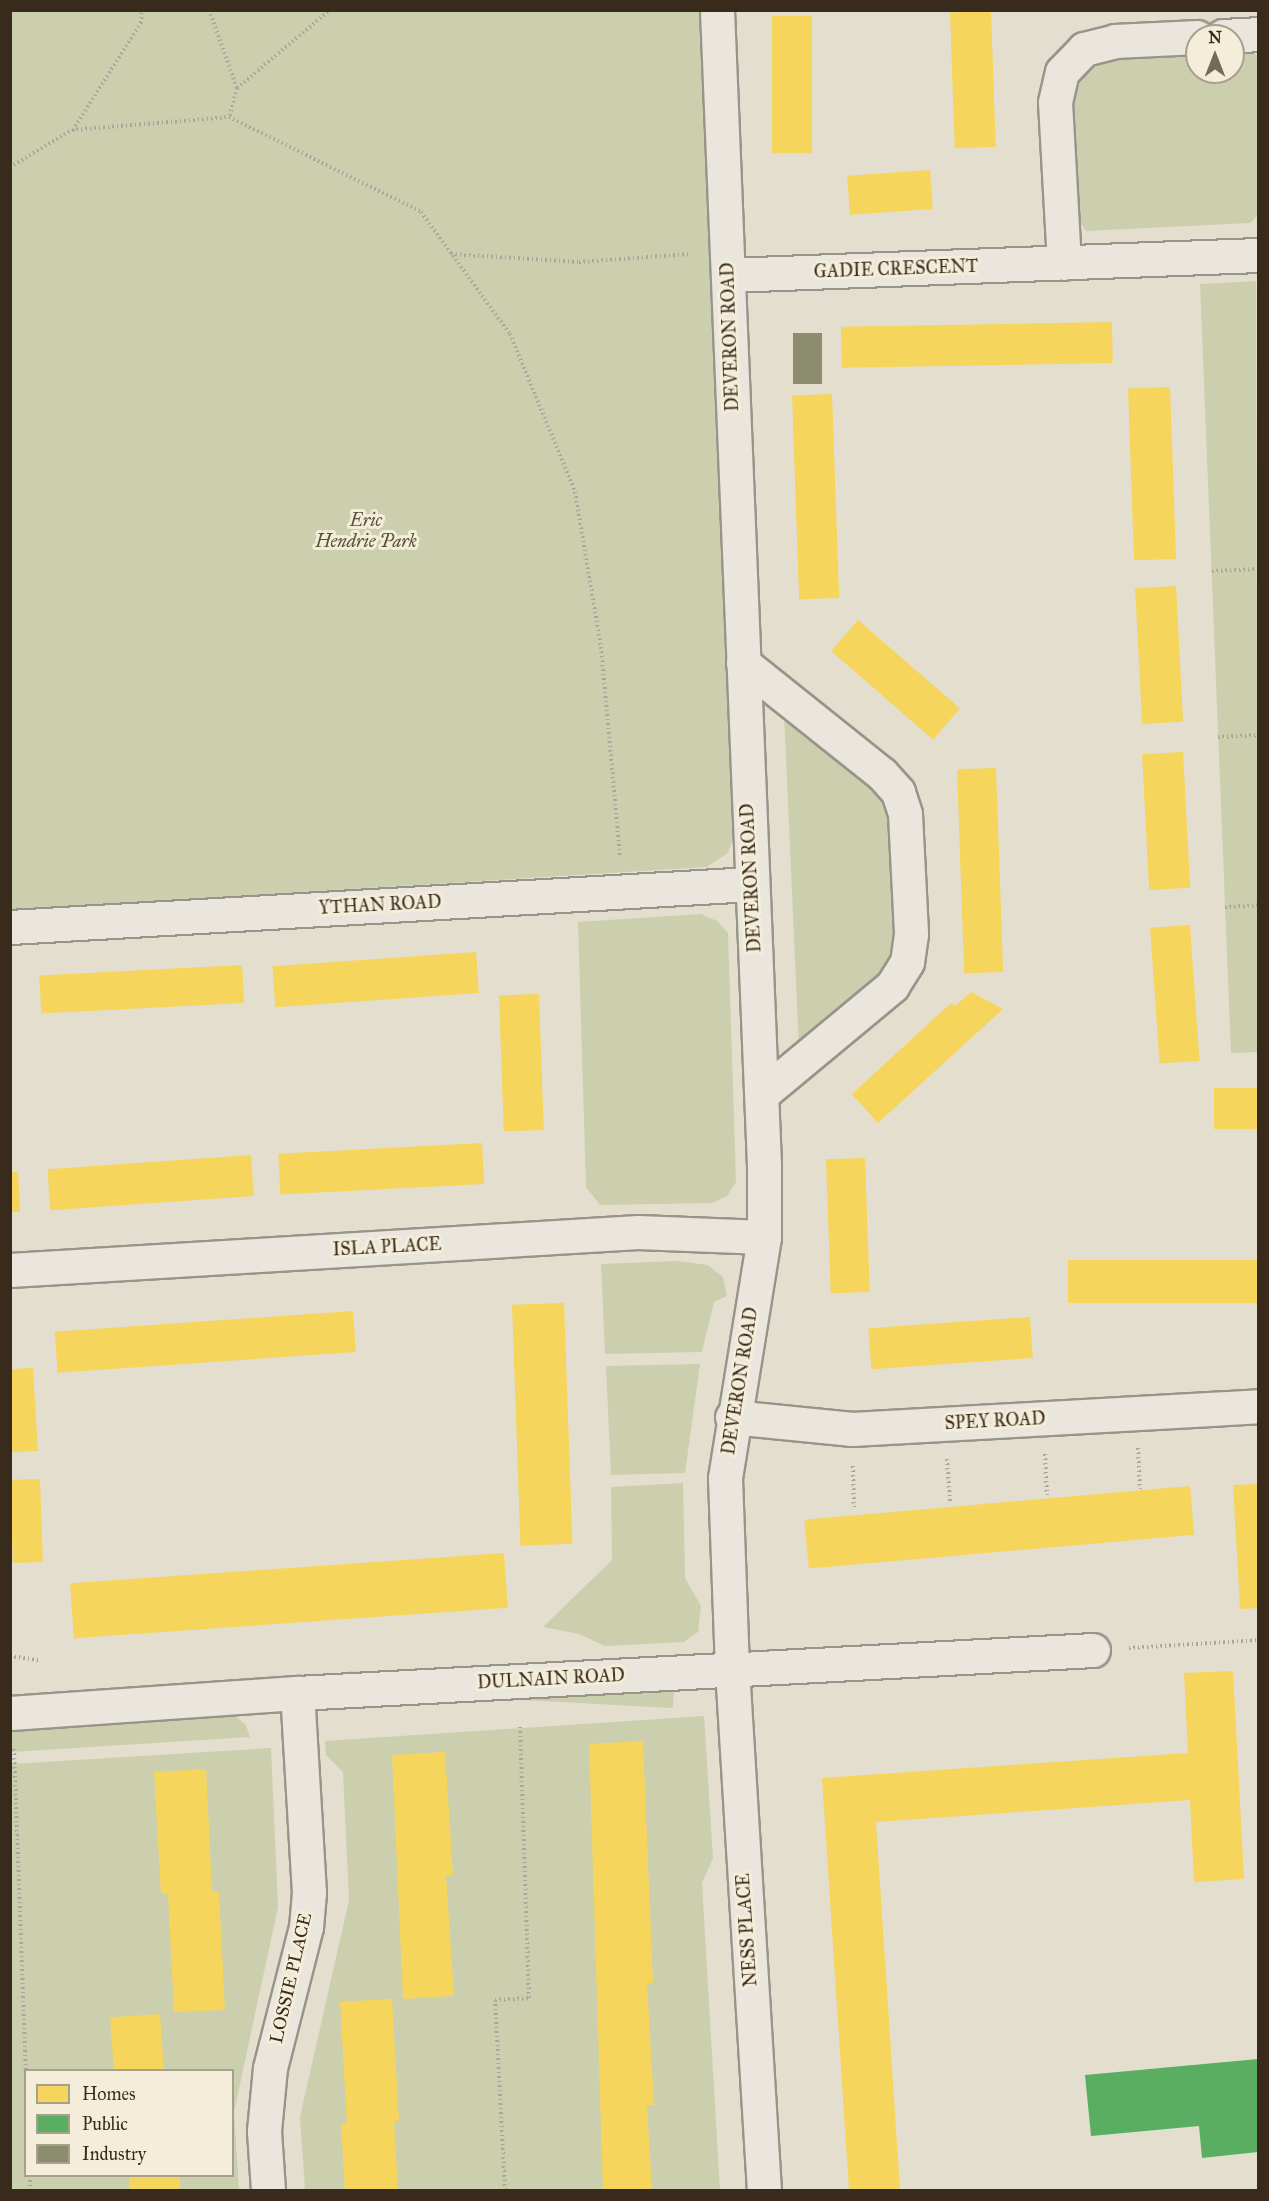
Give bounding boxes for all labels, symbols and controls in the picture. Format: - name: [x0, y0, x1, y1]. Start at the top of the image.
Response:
- north arrow: [1185, 24, 1245, 84]
- text: N: [1208, 28, 1222, 47]
- street label: GADIE CRESCENT: [813, 255, 979, 283]
- street label: DEVERON ROAD: [717, 262, 743, 412]
- park label: Eric Hendrie Park: [315, 510, 417, 552]
- street label: DEVERON ROAD: [736, 803, 766, 953]
- street label: YTHAN ROAD: [318, 891, 442, 919]
- street label: ISLA PLACE: [332, 1233, 442, 1261]
- street label: DEVERON ROAD: [718, 1306, 762, 1456]
- street label: SPEY ROAD: [944, 1408, 1046, 1434]
- street label: DULNAIN ROAD: [477, 1664, 625, 1694]
- street label: NESS PLACE: [732, 1873, 762, 1987]
- street label: LOSSIE PLACE: [265, 1911, 317, 2045]
- legend: [24, 2069, 234, 2177]
- text: Homes: [82, 2083, 136, 2105]
- text: Public: [82, 2113, 128, 2135]
- text: Industry: [82, 2143, 146, 2165]

